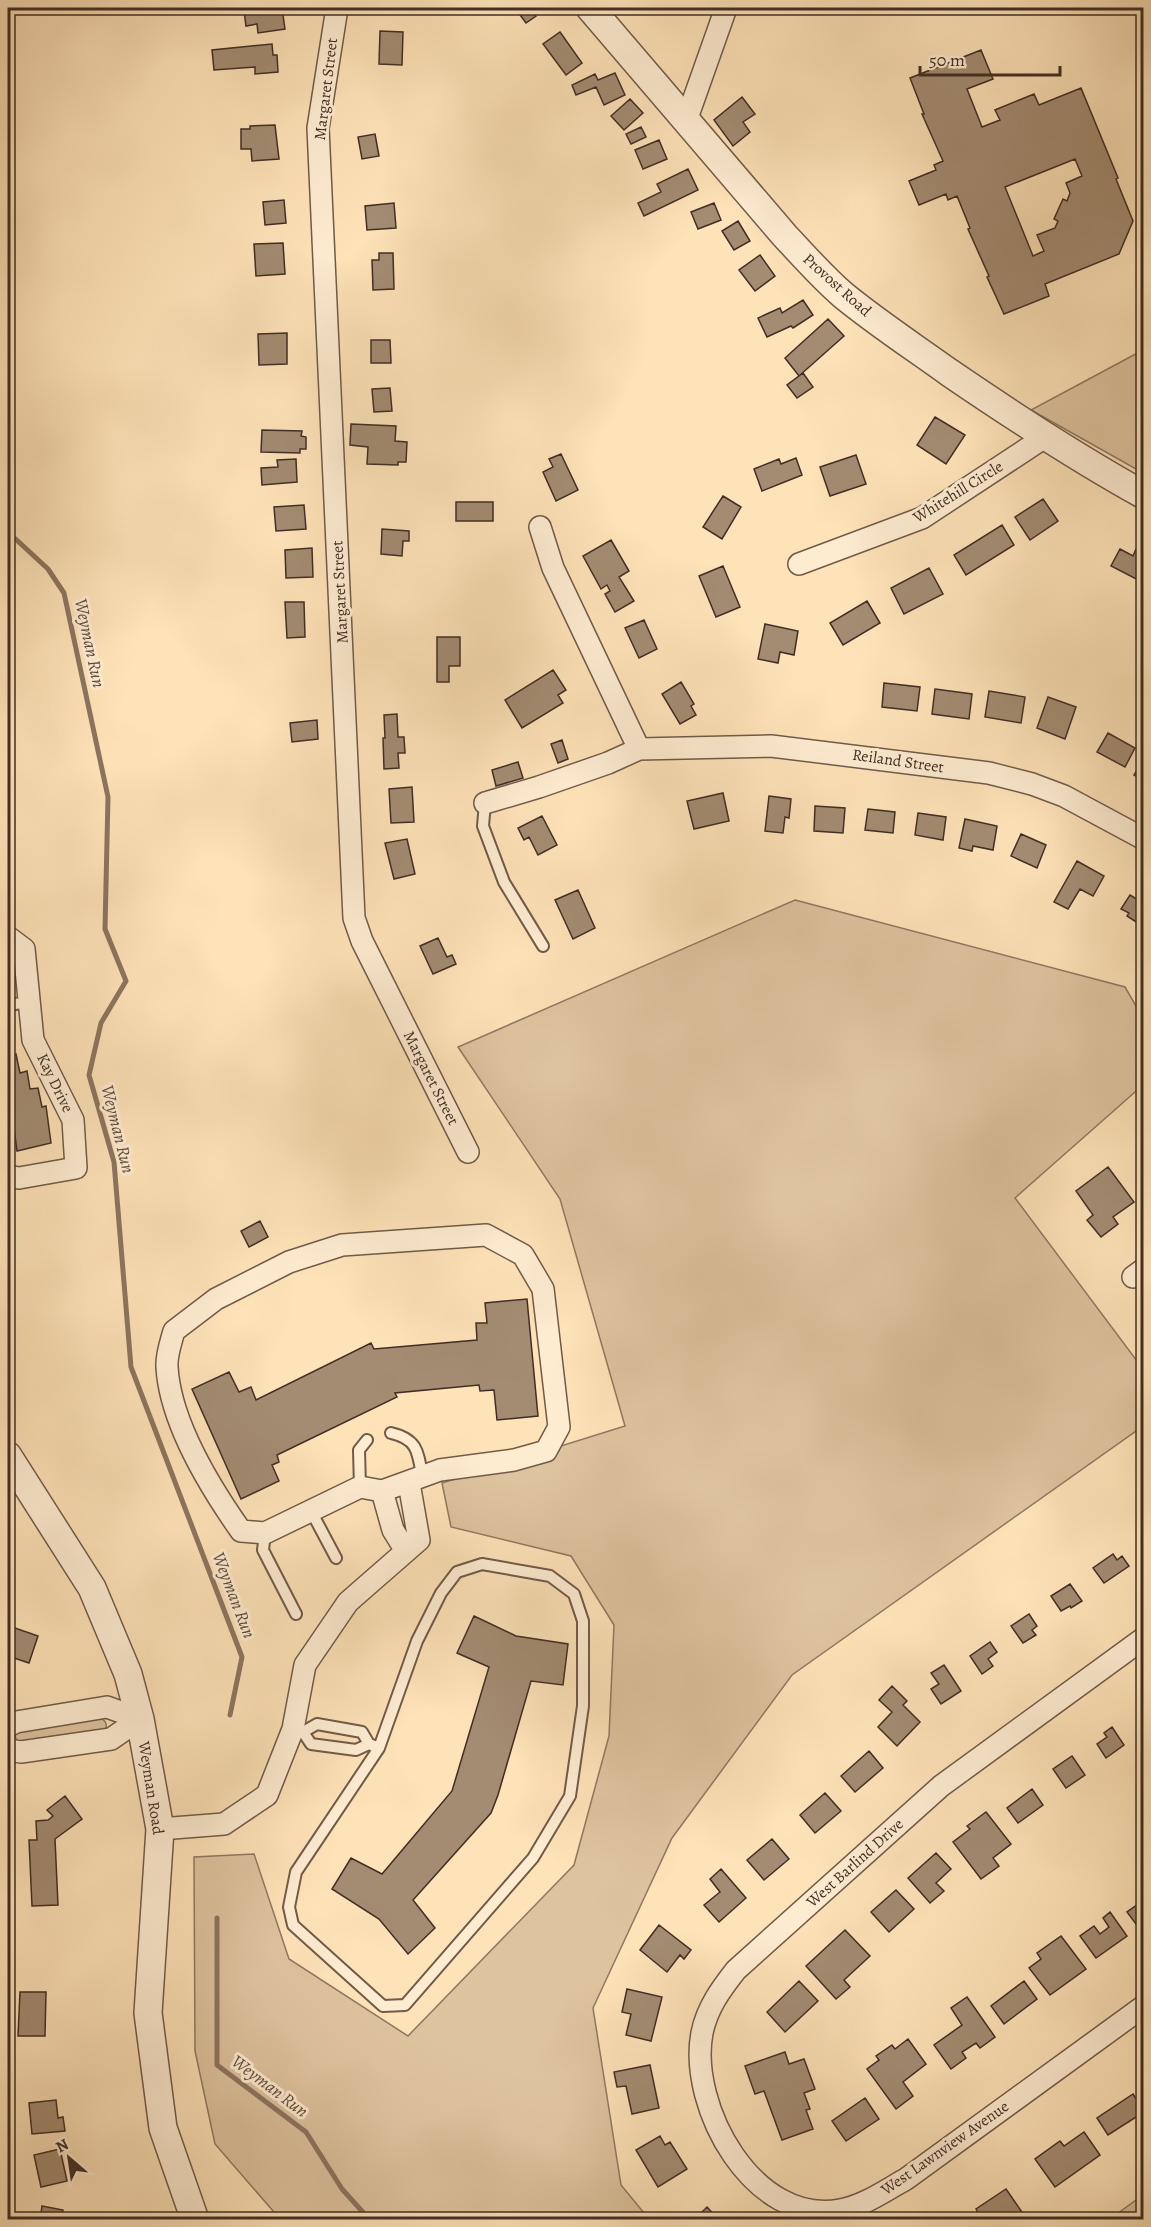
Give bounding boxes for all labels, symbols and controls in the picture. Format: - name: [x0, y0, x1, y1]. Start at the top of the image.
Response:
- street label: Margaret Street: [309, 36, 343, 142]
- scale bar: [920, 39, 1060, 77]
- text: 50 m: [929, 48, 965, 72]
- street label: Provost Road: [798, 248, 876, 322]
- street label: Whitehill Circle: [908, 456, 1007, 529]
- street label: Margaret Street: [326, 540, 354, 644]
- water label: Weyman Run: [69, 596, 111, 690]
- street label: Reiland Street: [851, 744, 945, 778]
- street label: Margaret Street: [398, 1027, 464, 1129]
- street label: Kay Drive: [31, 1050, 79, 1116]
- water label: Weyman Run: [95, 1082, 141, 1176]
- water label: Weyman Run: [207, 1549, 261, 1642]
- street label: Weyman Road: [133, 1739, 169, 1837]
- street label: West Barlind Drive: [801, 1813, 908, 1913]
- water label: Weyman Run: [227, 2049, 313, 2123]
- street label: West Lawnview Avenue: [876, 2095, 1013, 2201]
- north arrow: [39, 2128, 99, 2188]
- text: N: [52, 2133, 73, 2158]

